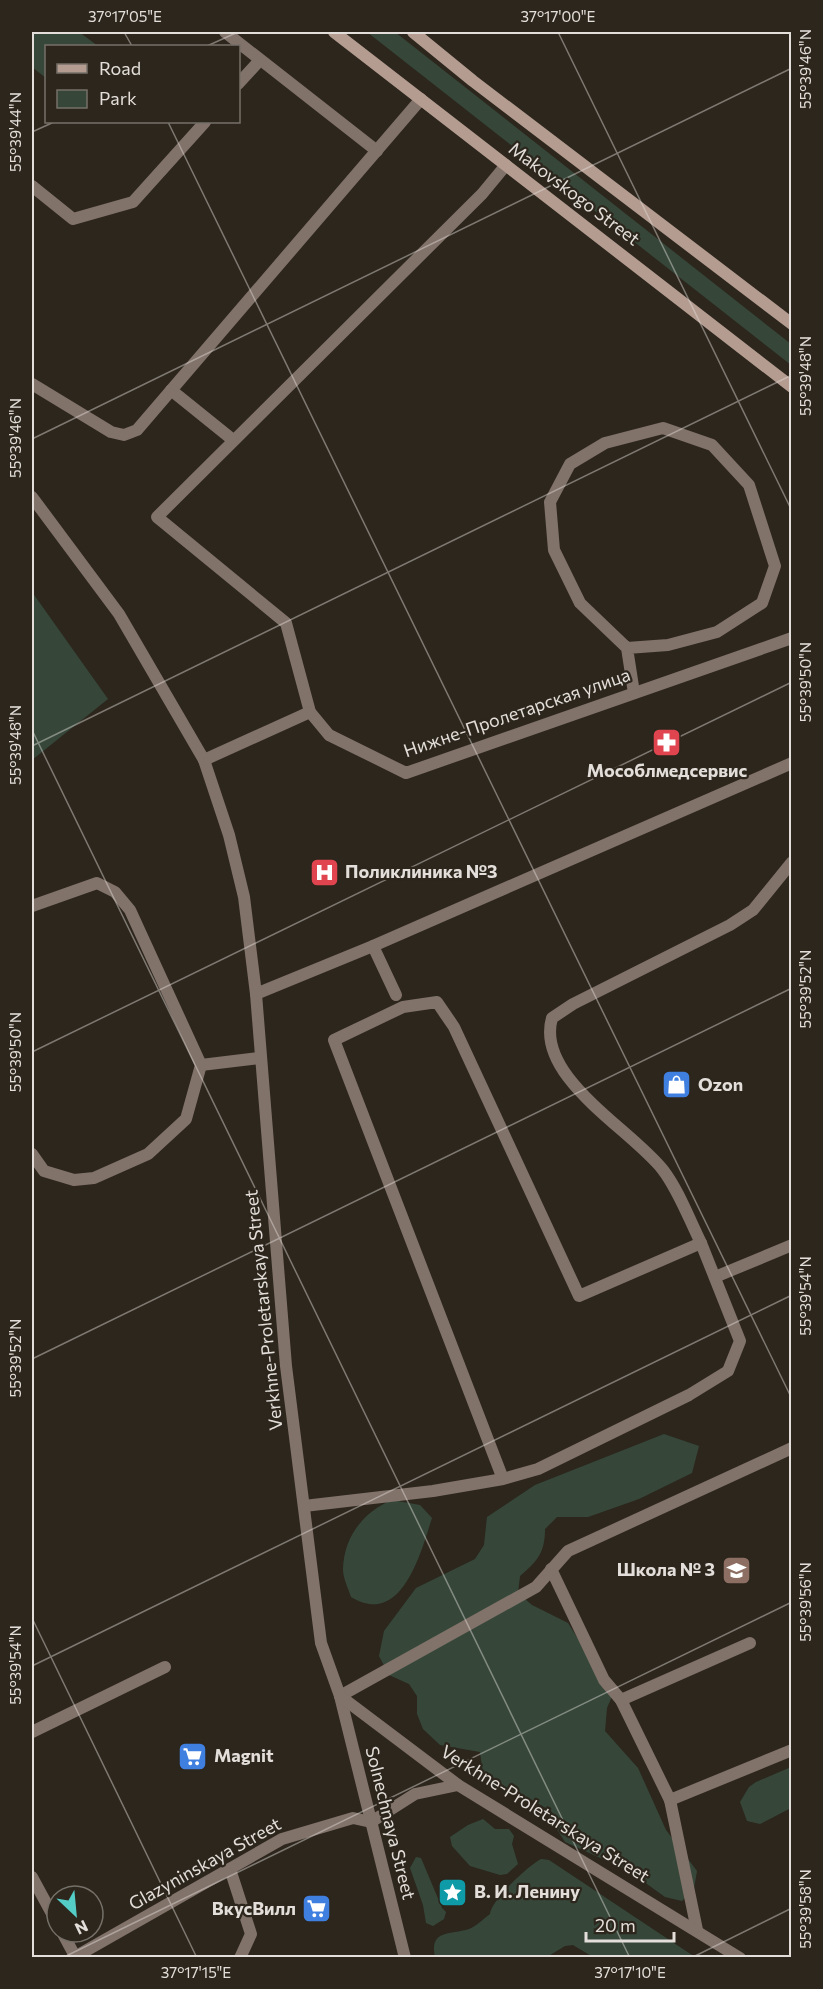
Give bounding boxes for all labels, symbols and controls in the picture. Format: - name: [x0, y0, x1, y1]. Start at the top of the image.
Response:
- text: 37°17'05"E: [88, 7, 162, 25]
- text: 37°17'00"E: [520, 7, 596, 25]
- text: 55°39'46"N: [796, 29, 814, 109]
- legend: [45, 45, 240, 123]
- text: Road: [99, 57, 141, 79]
- text: Park: [99, 87, 137, 109]
- text: 55°39'44"N: [6, 92, 24, 172]
- street label: Makovskogo Street: [505, 137, 644, 250]
- text: 55°39'48"N: [796, 336, 814, 416]
- text: 55°39'46"N: [6, 398, 24, 478]
- text: 55°39'50"N: [796, 642, 814, 722]
- street label: Нижне-Пролетарская улица: [400, 663, 633, 761]
- text: 55°39'48"N: [6, 705, 24, 785]
- pharmacy icon: Мособлмедсервис: [651, 726, 683, 758]
- place label: Мособлмедсервис: [587, 759, 748, 781]
- hospital icon: Поликлиника №3: [308, 856, 340, 888]
- place label: Поликлиника №3: [345, 860, 498, 882]
- text: 55°39'52"N: [796, 950, 814, 1028]
- text: 55°39'50"N: [6, 1012, 24, 1092]
- shop icon: Ozon: [661, 1069, 693, 1101]
- place label: Ozon: [698, 1073, 743, 1095]
- street label: Verkhne-Proletarskaya Street: [239, 1189, 287, 1432]
- text: 55°39'54"N: [796, 1256, 814, 1336]
- text: 55°39'52"N: [6, 1319, 24, 1397]
- school or university icon: Школа № 3: [720, 1554, 752, 1586]
- place label: Школа № 3: [617, 1558, 715, 1580]
- text: 55°39'56"N: [796, 1562, 814, 1642]
- text: 55°39'54"N: [6, 1625, 24, 1705]
- supermarket icon: Magnit: [177, 1740, 209, 1772]
- street label: Verkhne-Proletarskaya Street: [437, 1740, 654, 1887]
- place label: Magnit: [214, 1744, 274, 1766]
- street label: Solnechnaya Street: [361, 1744, 421, 1902]
- street label: Glazyninskaya Street: [125, 1812, 285, 1914]
- text: 55°39'58"N: [796, 1869, 814, 1949]
- place icon: В. И. Ленину: [437, 1876, 469, 1908]
- place label: В. И. Ленину: [474, 1880, 580, 1902]
- north arrow: [45, 1884, 105, 1944]
- supermarket icon: ВкусВилл: [301, 1893, 333, 1925]
- place label: ВкусВилл: [212, 1897, 296, 1919]
- scale bar: [586, 1905, 674, 1943]
- text: 20 m: [595, 1914, 636, 1936]
- text: N: [72, 1917, 91, 1939]
- text: 37°17'15"E: [161, 1963, 231, 1981]
- text: 37°17'10"E: [594, 1963, 666, 1981]

